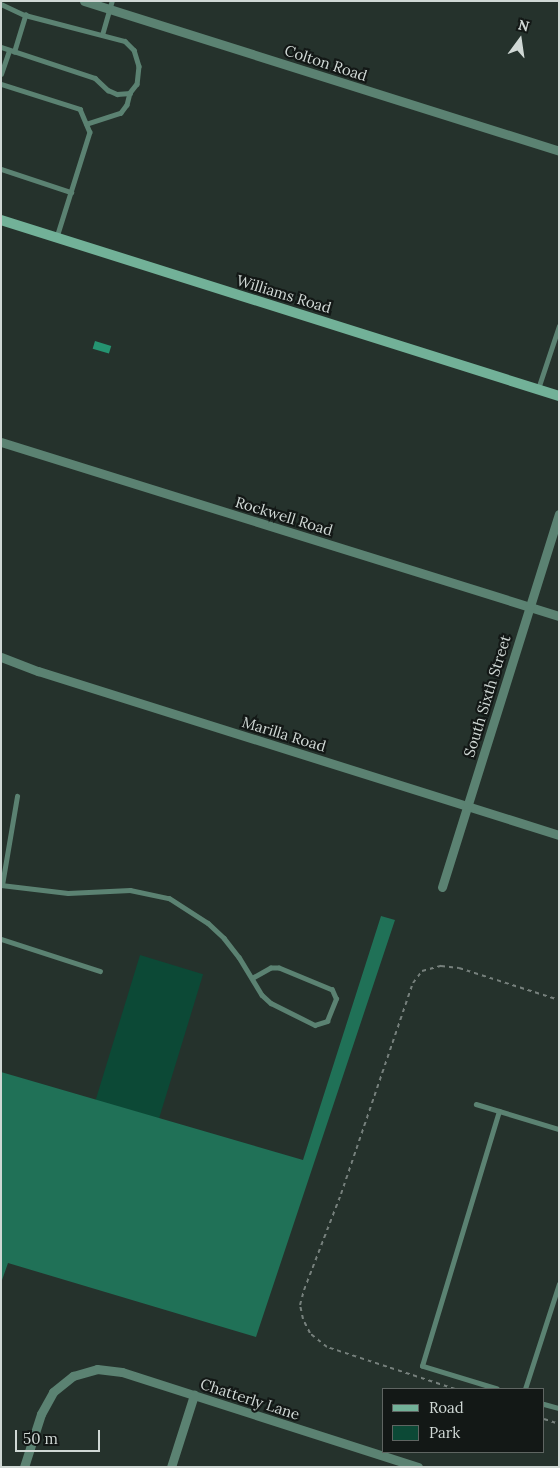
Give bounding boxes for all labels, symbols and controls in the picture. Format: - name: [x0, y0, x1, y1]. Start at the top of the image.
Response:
- north arrow: [495, 15, 545, 65]
- text: N: [516, 15, 531, 35]
- street label: Colton Road: [282, 41, 370, 85]
- street label: Williams Road: [234, 271, 334, 317]
- street label: Rockwell Road: [233, 493, 335, 539]
- street label: South Sixth Street: [460, 633, 514, 759]
- street label: Marilla Road: [240, 713, 328, 755]
- street label: Chatterly Lane: [198, 1374, 302, 1424]
- legend: [382, 1388, 545, 1453]
- text: Road: [429, 1398, 464, 1417]
- scale bar: [18, 1420, 102, 1452]
- text: Park: [429, 1423, 460, 1442]
- text: 50 m: [23, 1429, 58, 1448]

